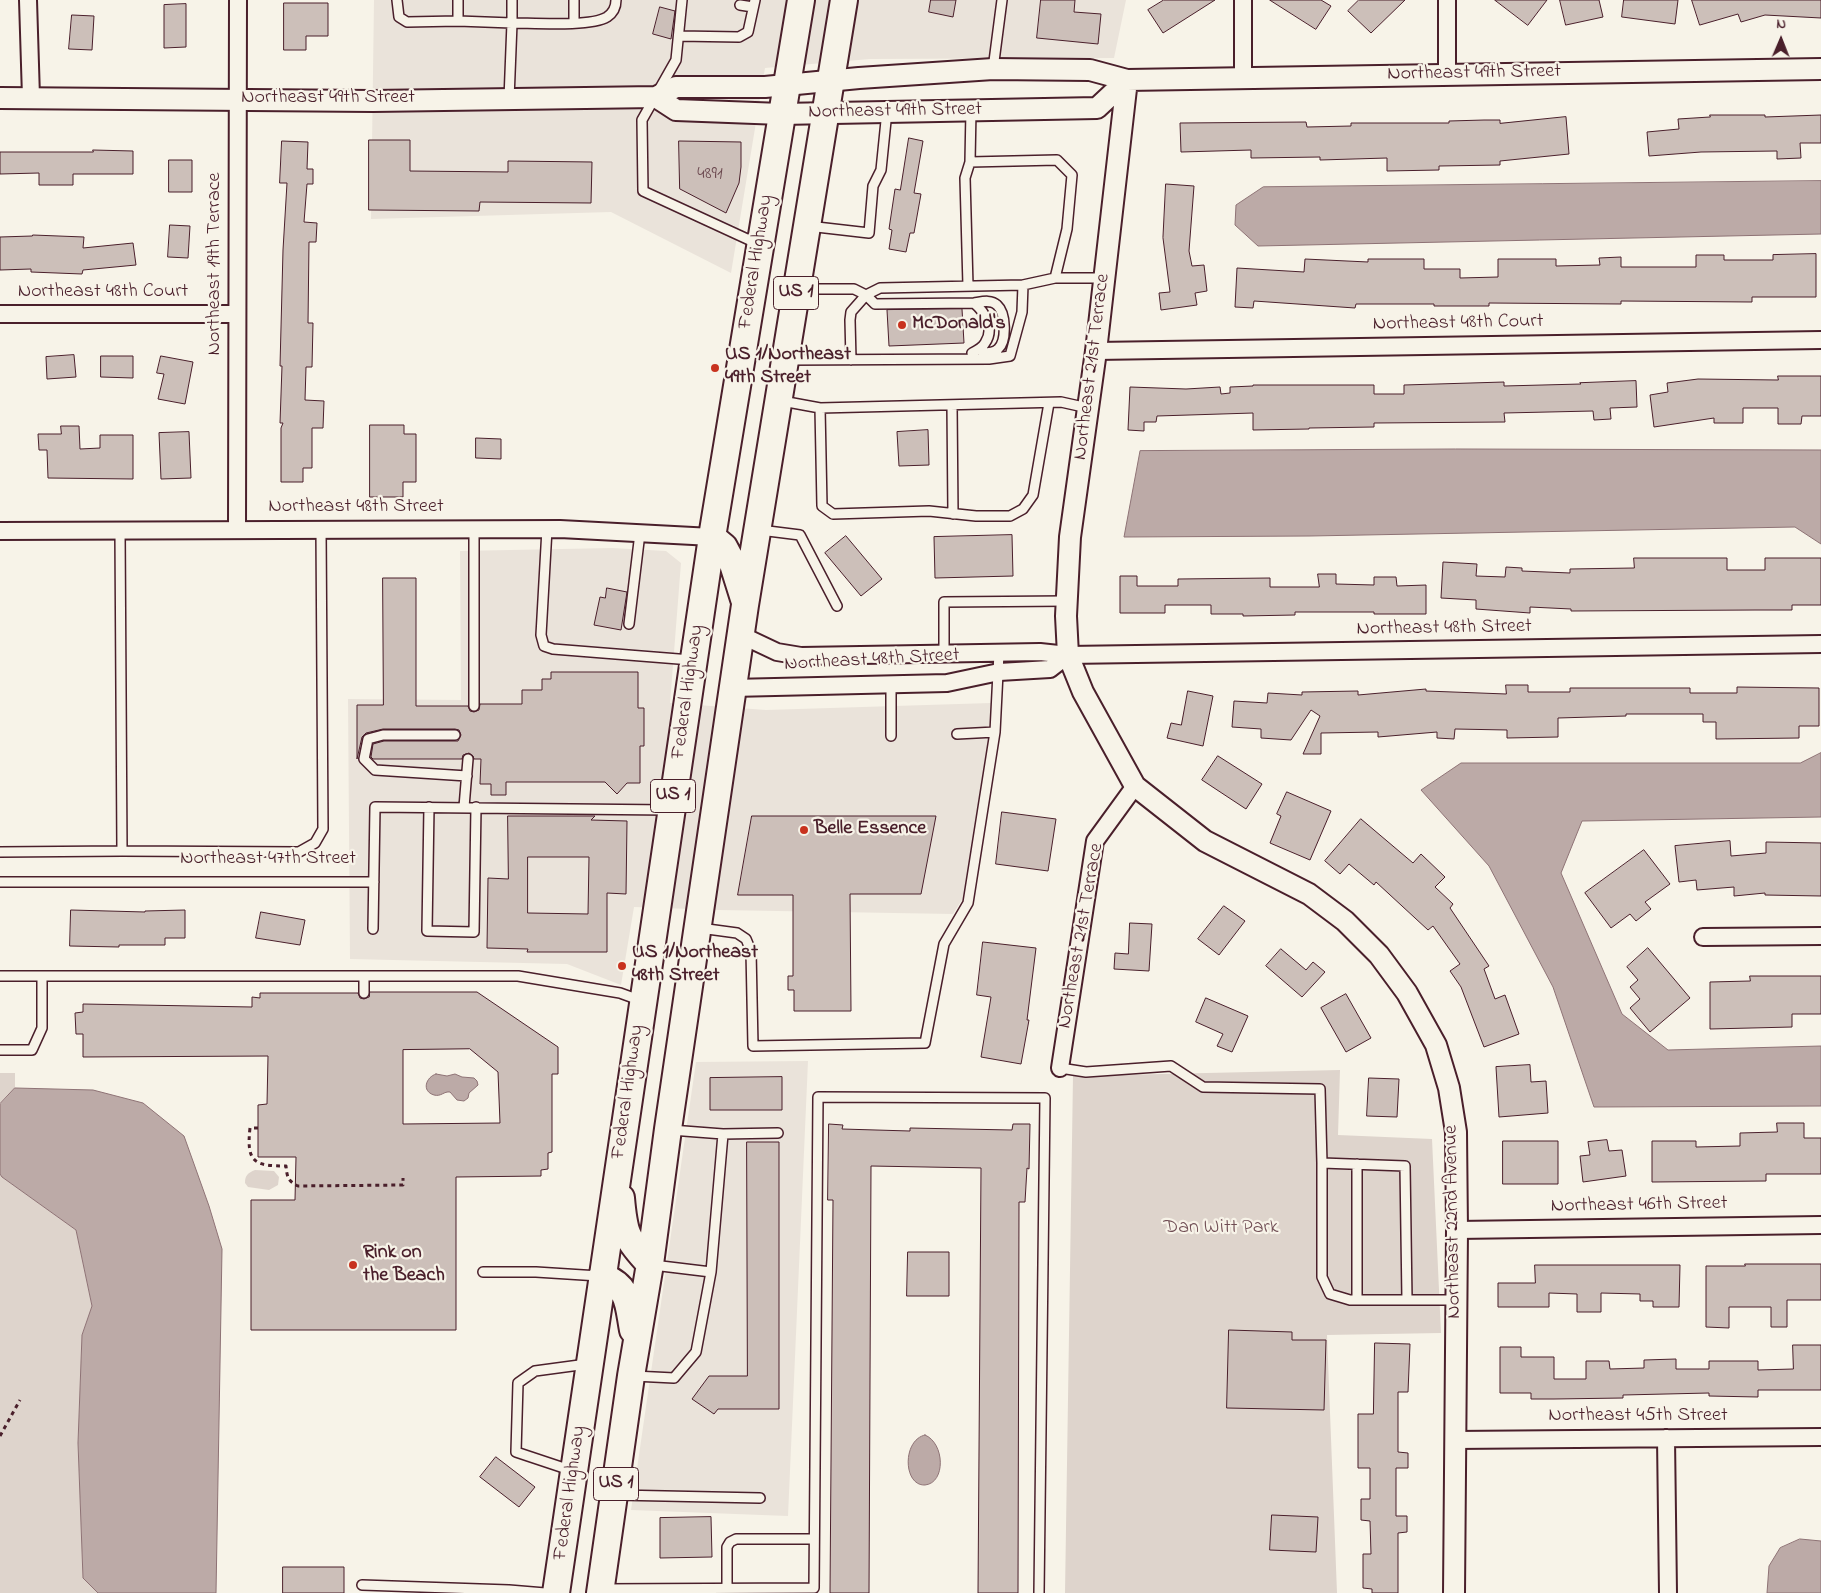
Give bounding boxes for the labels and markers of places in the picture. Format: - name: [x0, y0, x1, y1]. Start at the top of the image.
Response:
- place label: McDonald's: [912, 313, 1006, 337]
- marker: McDonald's: [896, 319, 908, 331]
- place label: US 1/Northeast 49th Street: [725, 344, 851, 391]
- marker: US 1/Northeast 49th Street: [709, 362, 721, 374]
- place label: Belle Essence: [814, 818, 926, 842]
- marker: Belle Essence: [798, 824, 810, 836]
- place label: US 1/Northeast 48th Street: [632, 942, 758, 989]
- marker: US 1/Northeast 48th Street: [616, 960, 628, 972]
- place label: Rink on the Beach: [363, 1242, 445, 1289]
- marker: Rink on the Beach: [347, 1259, 359, 1271]

